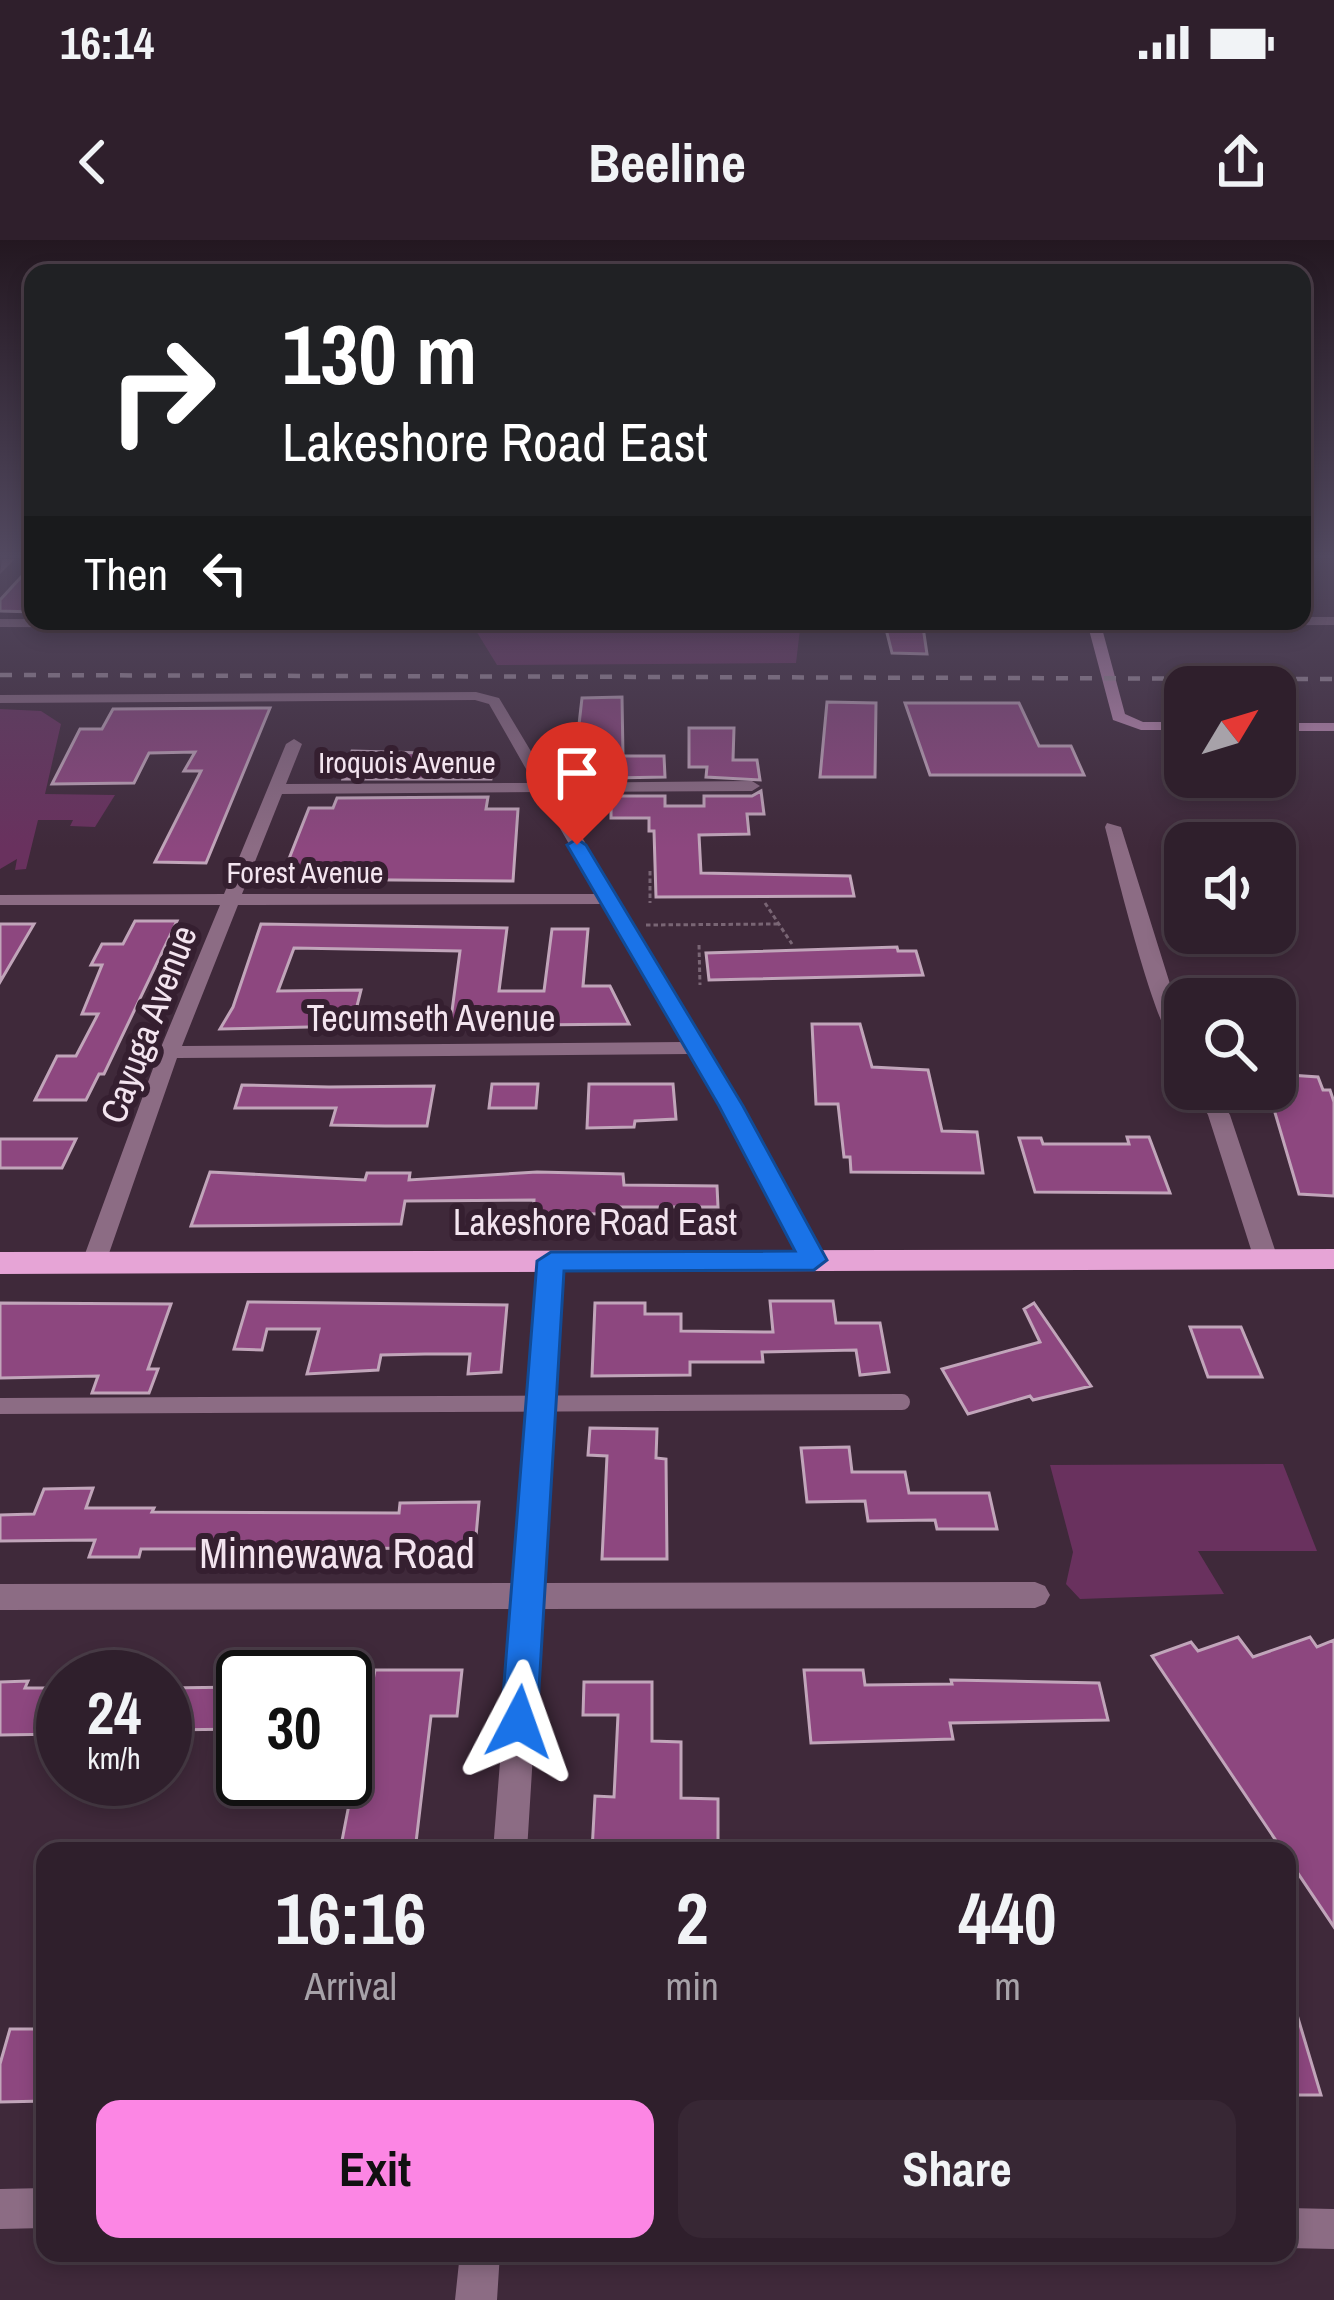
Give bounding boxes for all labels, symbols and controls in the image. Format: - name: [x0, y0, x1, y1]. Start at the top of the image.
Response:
- text: 16:14: [60, 12, 154, 73]
- text: Beeline: [588, 126, 746, 199]
- icon: back: [60, 129, 126, 195]
- icon: share: [1208, 129, 1274, 195]
- text: 130 m: [282, 297, 477, 410]
- icon: right: [84, 312, 240, 468]
- text: Lakeshore Road East: [282, 405, 708, 478]
- icon: left: [192, 540, 258, 606]
- text: Then: [84, 543, 168, 604]
- north arrow: [1164, 666, 1296, 798]
- map controls: [1164, 666, 1296, 1110]
- pin: [526, 722, 628, 845]
- icon: arrive: [544, 740, 610, 806]
- street label: Iroquois Avenue: [318, 742, 496, 782]
- button: sound: [1164, 822, 1296, 954]
- street label: Forest Avenue: [226, 852, 384, 892]
- street label: Cayuga Avenue: [88, 918, 208, 1130]
- button: search: [1164, 978, 1296, 1110]
- street label: Tecumseth Avenue: [307, 994, 555, 1042]
- street label: Lakeshore Road East: [453, 1198, 737, 1246]
- street label: Minnewawa Road: [199, 1525, 475, 1581]
- speed limit sign: 30: [216, 1650, 372, 1806]
- position arrow: [456, 1659, 582, 1785]
- text: 24: [87, 1672, 141, 1753]
- text: km/h: [87, 1738, 141, 1778]
- text: 16:16: [275, 1869, 426, 1966]
- text: 2: [676, 1869, 709, 1966]
- text: 440: [958, 1869, 1057, 1966]
- text: Arrival: [305, 1960, 397, 2012]
- text: min: [666, 1960, 719, 2012]
- text: m: [994, 1960, 1021, 2012]
- button: Exit: [96, 2100, 654, 2238]
- button: Share: [678, 2100, 1236, 2238]

